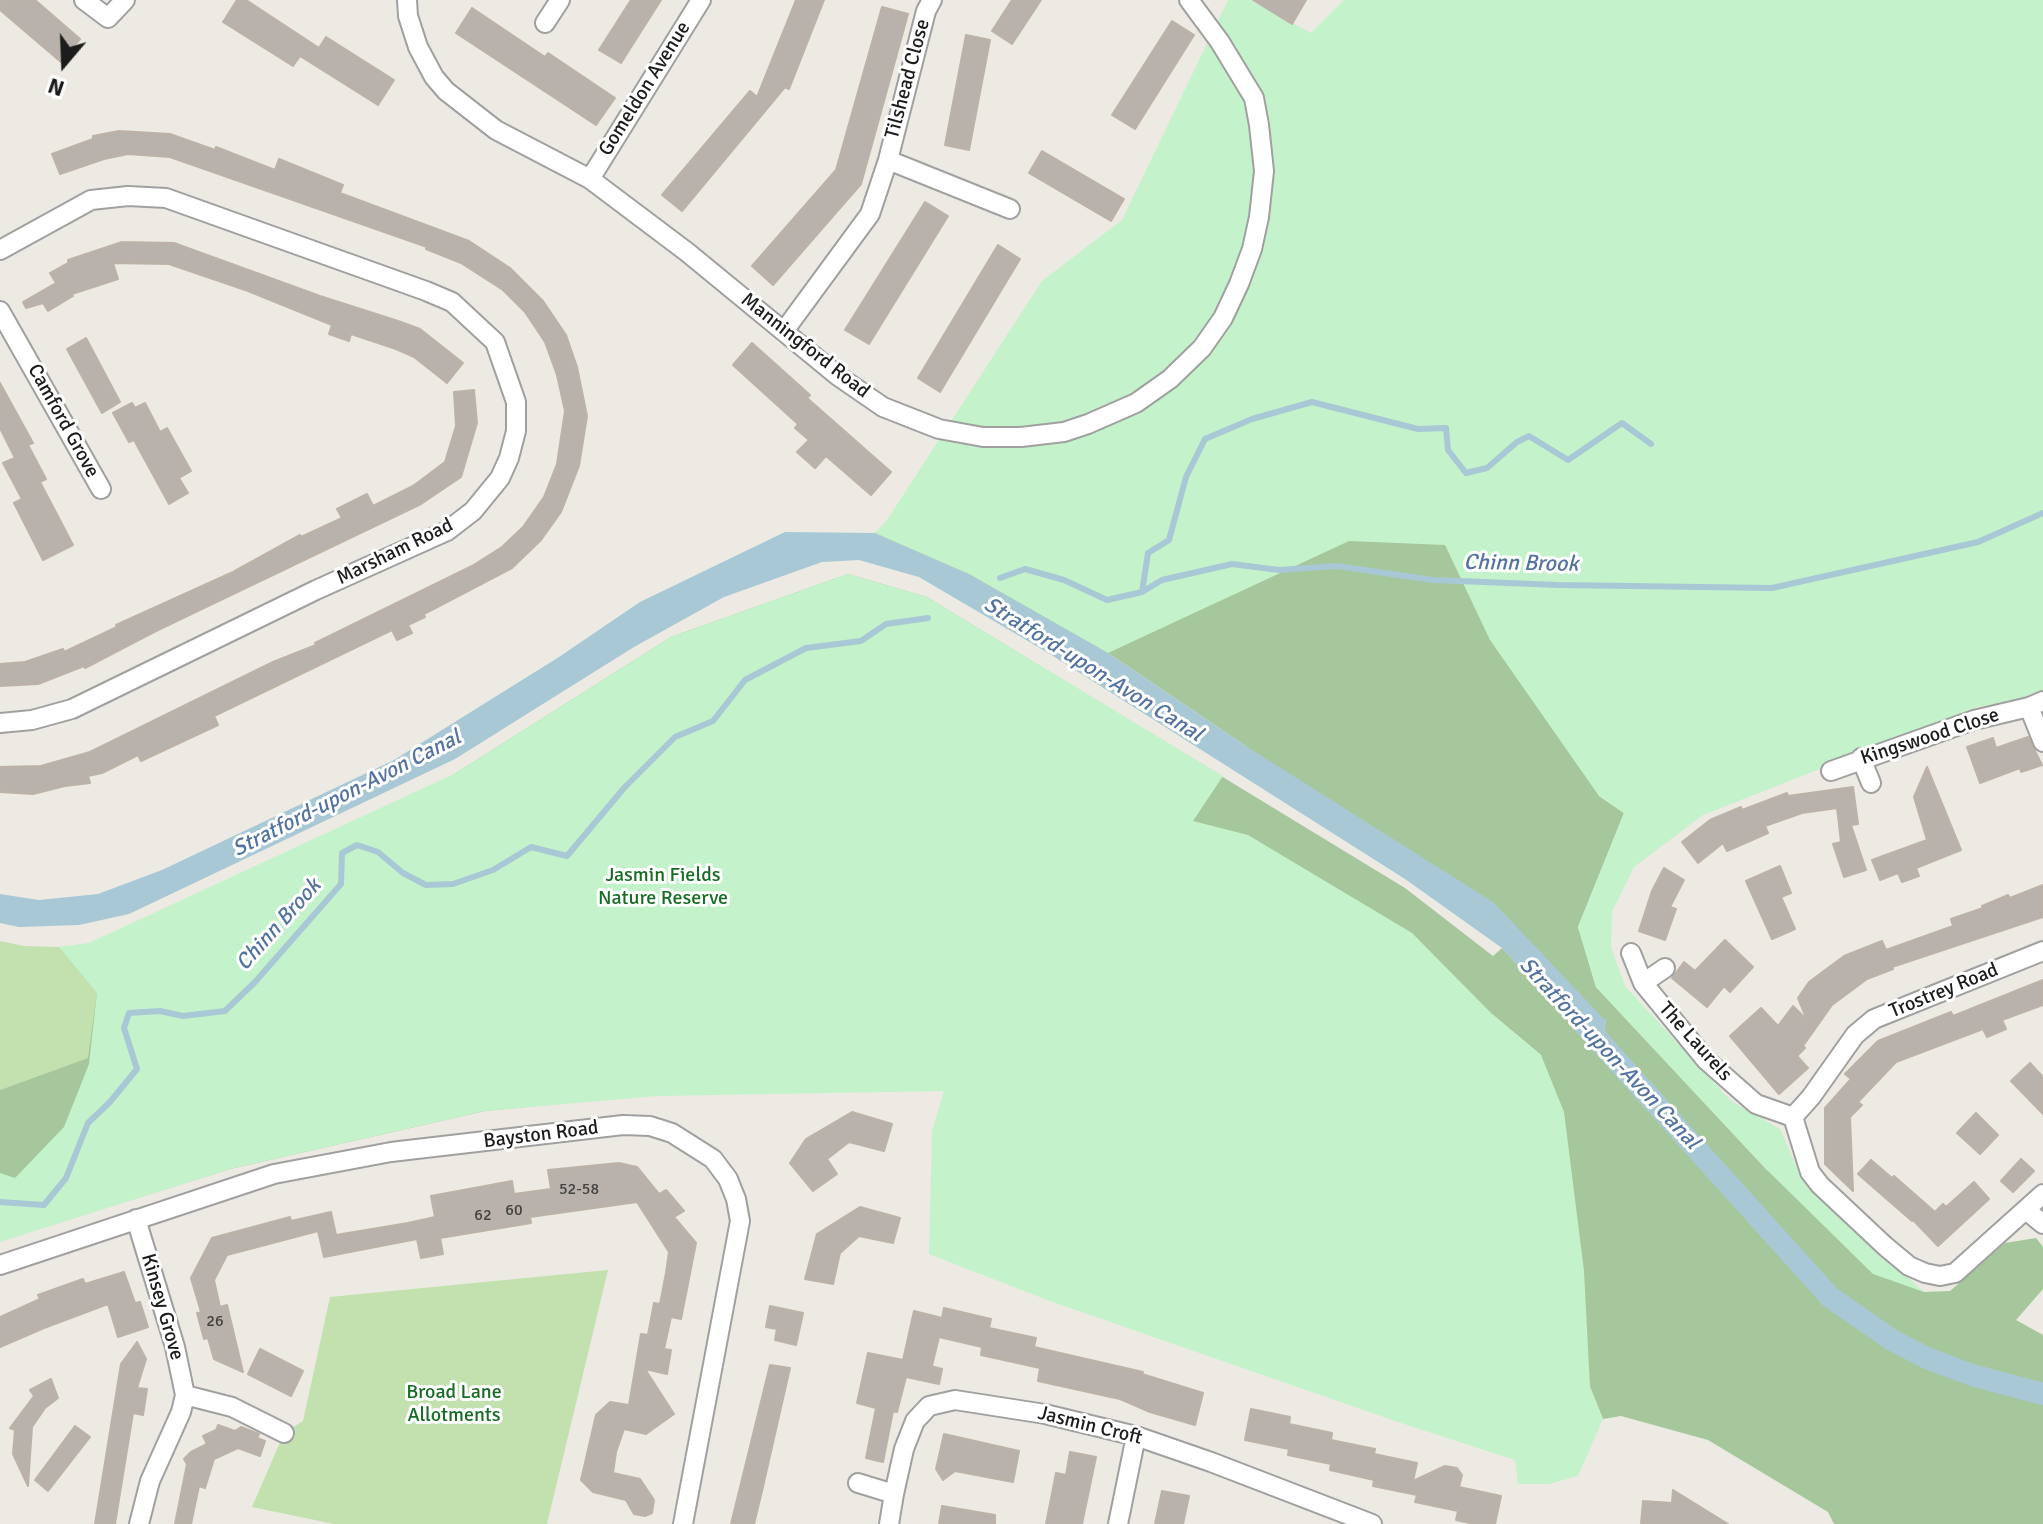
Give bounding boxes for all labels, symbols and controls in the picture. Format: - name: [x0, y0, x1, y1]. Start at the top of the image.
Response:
- street label: Gomeldon Avenue: [594, 17, 696, 161]
- street label: Tilshead Close: [881, 17, 935, 141]
- north arrow: [24, 24, 104, 104]
- text: N: [44, 72, 68, 102]
- street label: Manningford Road: [736, 288, 874, 404]
- street label: Camford Grove: [22, 360, 104, 482]
- street label: Marsham Road: [333, 513, 457, 591]
- water label: Chinn Brook: [1463, 550, 1579, 578]
- water label: Stratford-upon-Avon Canal: [979, 592, 1207, 748]
- street label: Kingswood Close: [1858, 703, 2002, 771]
- water label: Stratford-upon-Avon Canal: [228, 725, 466, 863]
- park label: Jasmin Fields Nature Reserve: [598, 864, 728, 911]
- water label: Chinn Brook: [231, 874, 327, 976]
- water label: Stratford-upon-Avon Canal: [1513, 953, 1705, 1155]
- street label: Trostrey Road: [1886, 958, 2002, 1024]
- street label: The Laurels: [1653, 998, 1737, 1086]
- street label: Bayston Road: [482, 1116, 600, 1154]
- house number: 52-58: [559, 1180, 599, 1200]
- house number: 60: [505, 1201, 523, 1221]
- house number: 62: [474, 1206, 492, 1226]
- street label: Kinsey Grove: [135, 1251, 189, 1363]
- house number: 26: [206, 1312, 224, 1332]
- park label: Broad Lane Allotments: [406, 1381, 502, 1428]
- street label: Jasmin Croft: [1035, 1401, 1145, 1451]

